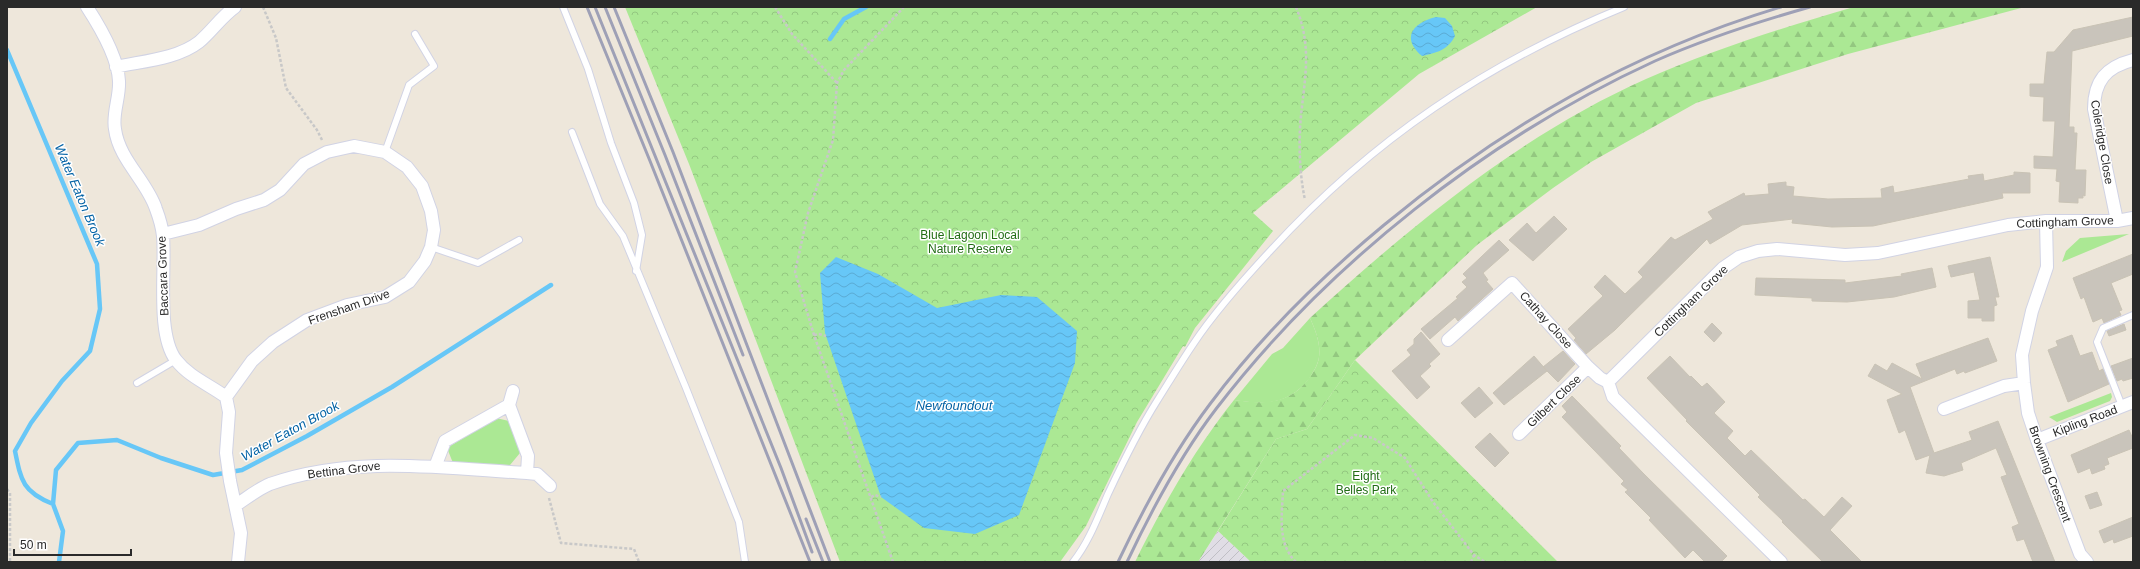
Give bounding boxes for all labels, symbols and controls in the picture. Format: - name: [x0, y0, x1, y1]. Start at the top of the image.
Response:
- street label: Coleridge Close: [2088, 99, 2116, 186]
- water label: Water Eaton Brook: [52, 142, 109, 250]
- street label: Cottingham Grove: [2016, 213, 2114, 231]
- park label: Blue Lagoon Local Nature Reserve: [920, 228, 1020, 256]
- street label: Baccara Grove: [155, 235, 171, 316]
- street label: Cottingham Grove: [1651, 262, 1731, 340]
- street label: Frensham Drive: [306, 286, 392, 328]
- street label: Cathay Close: [1517, 289, 1576, 352]
- street label: Gilbert Close: [1524, 372, 1584, 430]
- water label: Water Eaton Brook: [238, 397, 343, 464]
- water label: Newfoundout: [916, 398, 994, 413]
- street label: Kipling Road: [2051, 402, 2119, 440]
- street label: Browning Crescent: [2026, 424, 2074, 525]
- street label: Bettina Grove: [307, 459, 382, 481]
- park label: Eight Belles Park: [1336, 469, 1397, 497]
- scale bar: [14, 531, 131, 557]
- text: 50 m: [20, 538, 47, 552]

